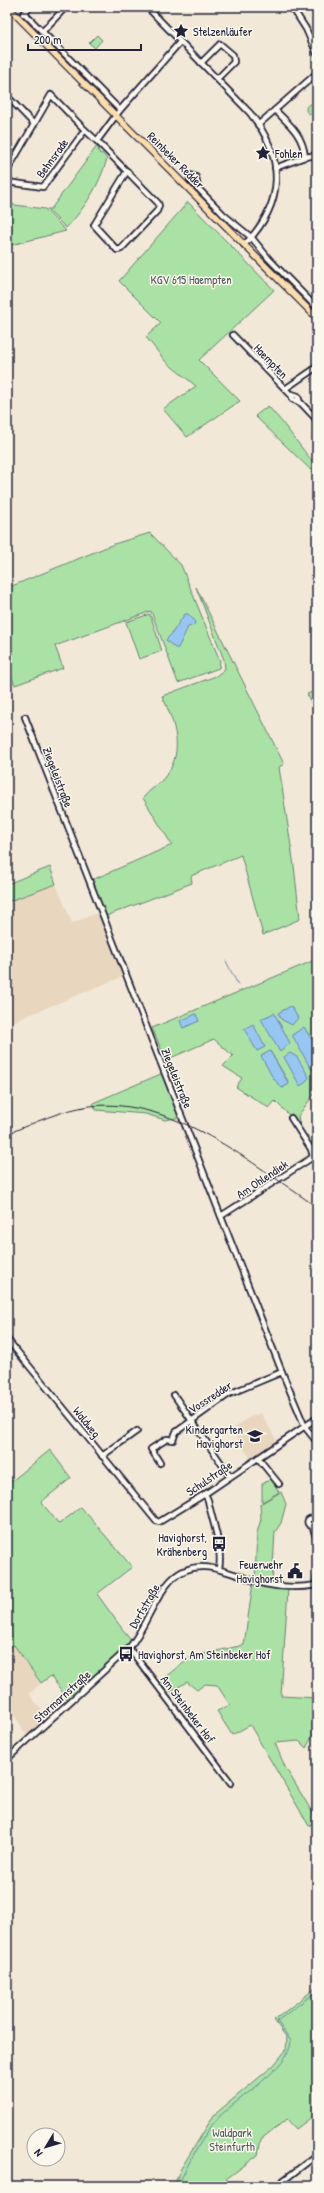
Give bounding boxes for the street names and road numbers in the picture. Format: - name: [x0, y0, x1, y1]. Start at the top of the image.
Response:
- street label: Reinbeker Redder: [144, 128, 208, 192]
- street label: Behnsrade: [32, 135, 72, 181]
- street label: Haempten: [250, 340, 292, 382]
- street label: Ziegeleistraße: [39, 744, 77, 810]
- street label: Ziegeleistraße: [157, 1045, 197, 1111]
- street label: Am Ohlendiek: [233, 1155, 291, 1203]
- street label: Vossredder: [185, 1376, 235, 1417]
- street label: Waldweg: [69, 1403, 105, 1441]
- street label: Schulstraße: [183, 1456, 236, 1500]
- street label: Dorfstraße: [124, 1580, 164, 1631]
- street label: Stormarnstraße: [30, 1666, 94, 1726]
- street label: Am Steinbeker Hof: [157, 1672, 220, 1747]

